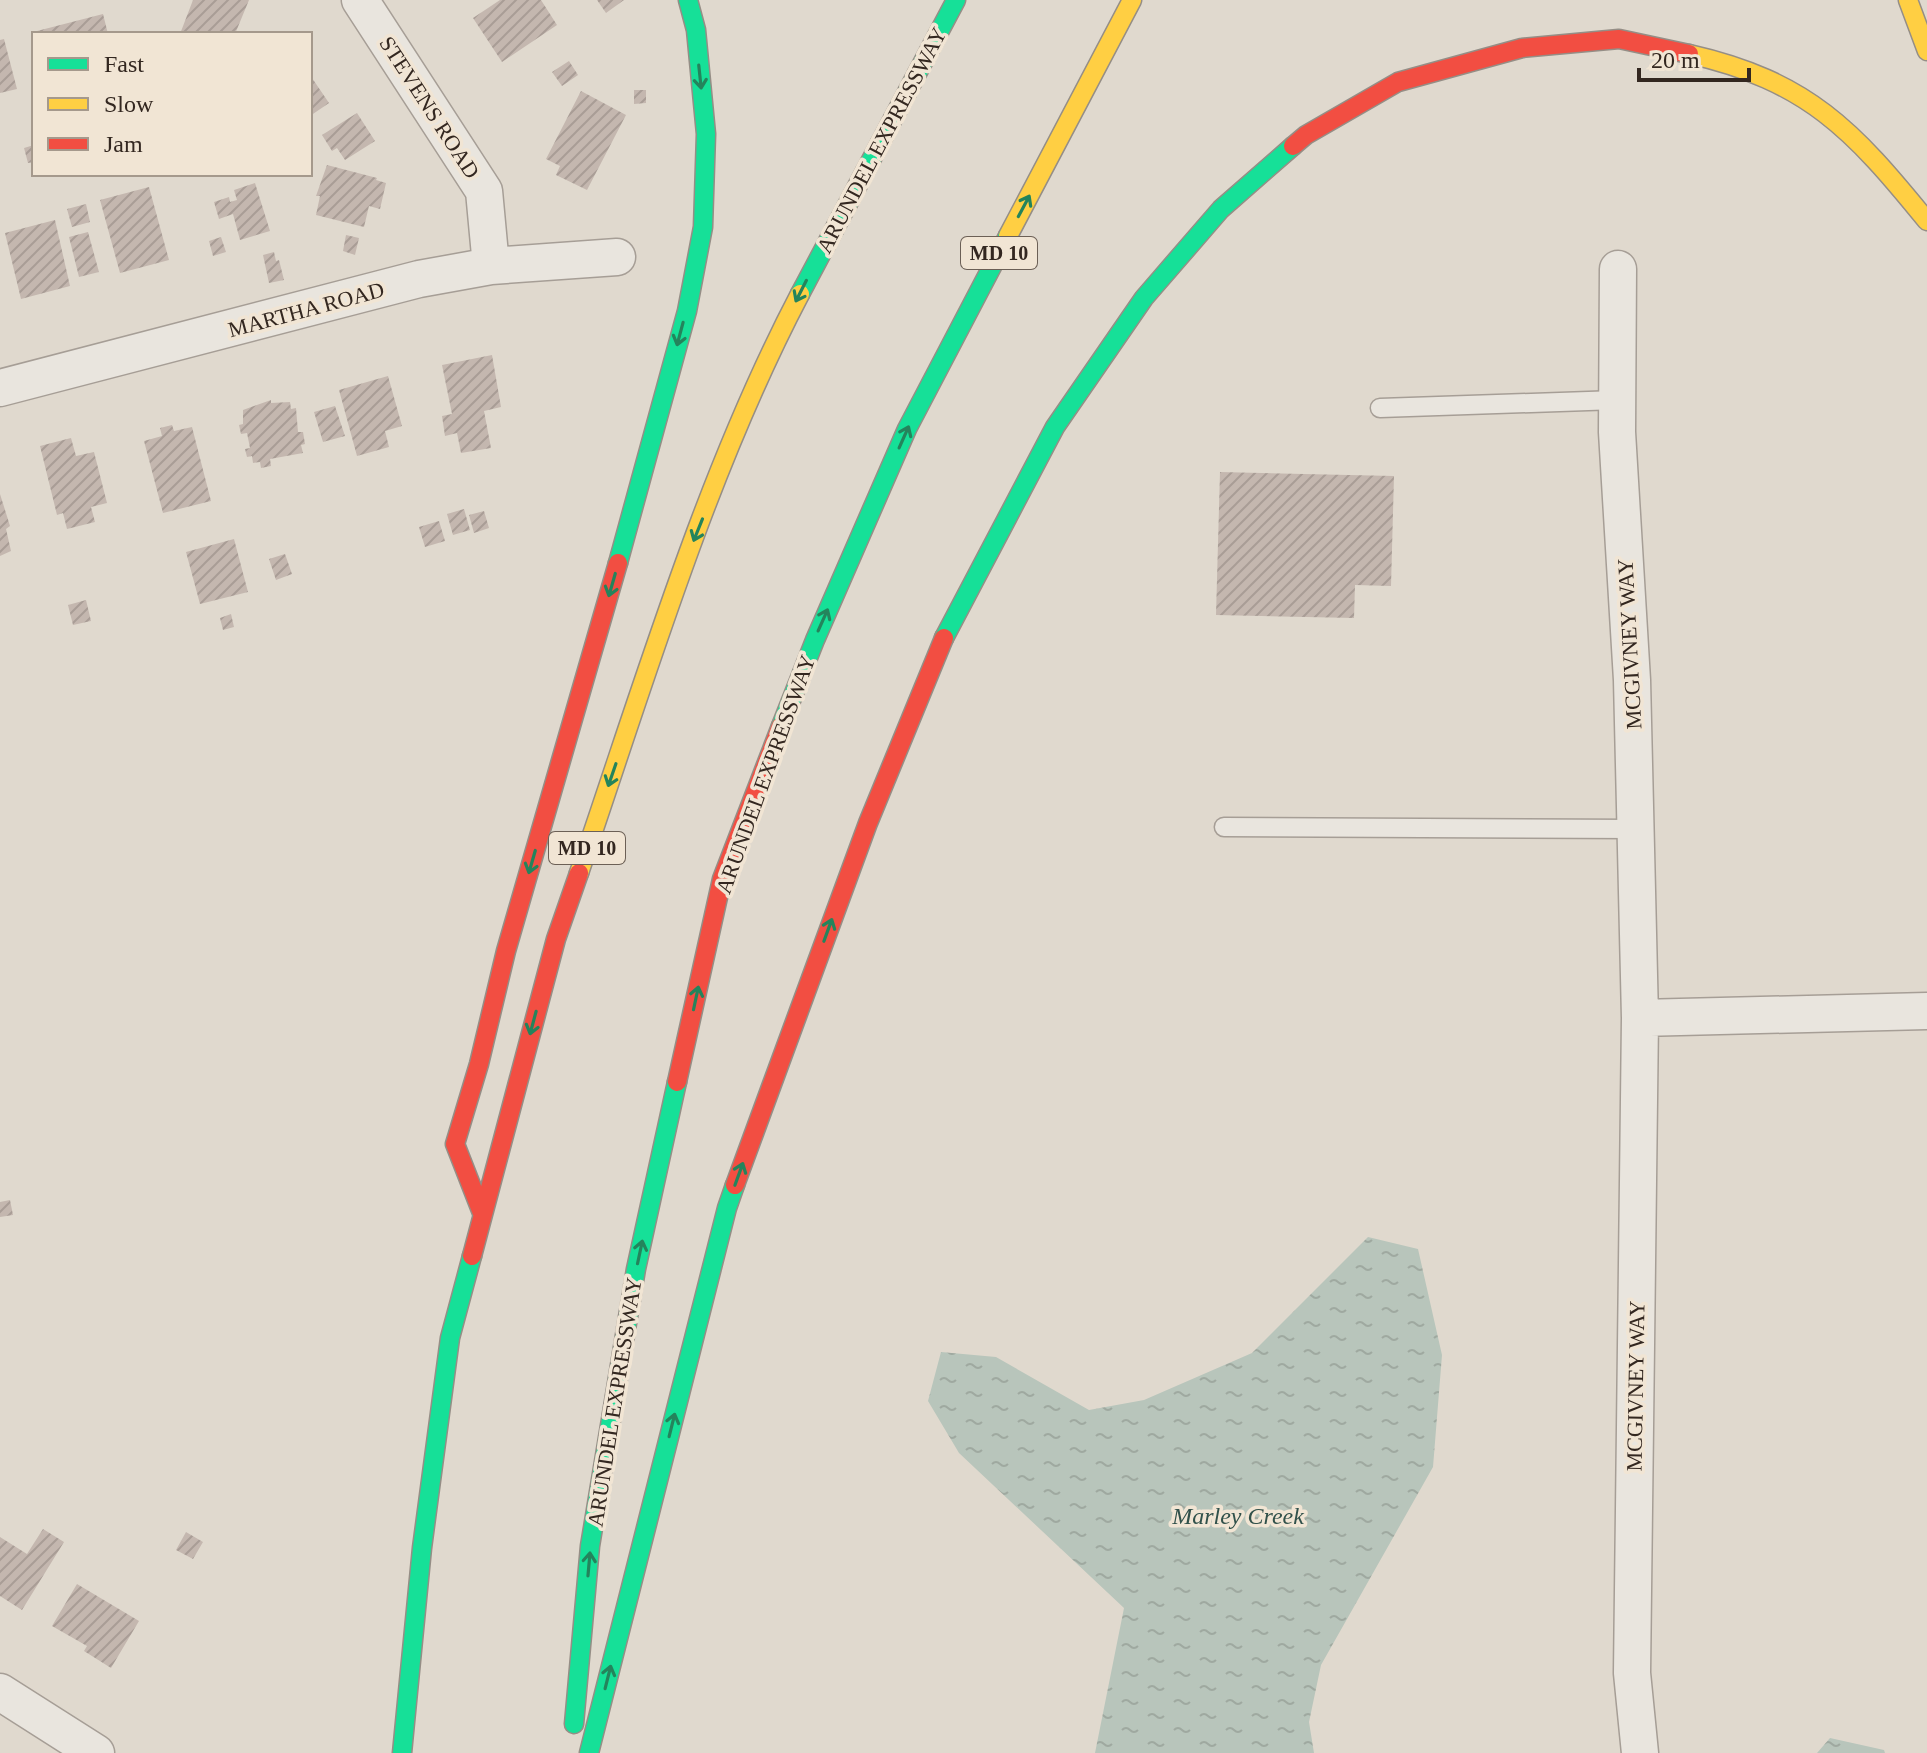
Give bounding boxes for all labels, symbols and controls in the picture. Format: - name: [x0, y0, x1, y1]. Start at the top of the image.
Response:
- street label: ARUNDEL EXPRESSWAY: [811, 23, 952, 257]
- legend: [32, 32, 312, 176]
- street label: STEVENS ROAD: [374, 32, 485, 183]
- scale bar: [1639, 32, 1749, 82]
- text: 20 m: [1651, 47, 1700, 73]
- text: Fast: [104, 51, 144, 77]
- one-way arrow: [693, 63, 708, 90]
- text: Slow: [104, 91, 154, 117]
- text: Jam: [104, 131, 143, 157]
- one-way arrow: [1016, 195, 1032, 219]
- road number: MD 10: [961, 237, 1037, 269]
- street label: MARTHA ROAD: [225, 277, 387, 342]
- one-way arrow: [792, 279, 808, 303]
- one-way arrow: [672, 321, 687, 347]
- one-way arrow: [897, 425, 912, 450]
- one-way arrow: [690, 517, 704, 542]
- street label: MCGIVNEY WAY: [1613, 558, 1646, 730]
- one-way arrow: [603, 571, 618, 597]
- one-way arrow: [817, 608, 832, 633]
- street label: ARUNDEL EXPRESSWAY: [711, 651, 820, 897]
- one-way arrow: [604, 763, 619, 788]
- road number: MD 10: [549, 832, 625, 864]
- one-way arrow: [523, 848, 538, 874]
- one-way arrow: [822, 918, 837, 943]
- one-way arrow: [689, 986, 704, 1011]
- one-way arrow: [525, 1009, 540, 1035]
- one-way arrow: [733, 1162, 748, 1187]
- one-way arrow: [633, 1240, 648, 1265]
- street label: ARUNDEL EXPRESSWAY: [582, 1276, 647, 1528]
- street label: MCGIVNEY WAY: [1622, 1300, 1649, 1472]
- one-way arrow: [665, 1413, 680, 1439]
- water label: Marley Creek: [1171, 1503, 1304, 1529]
- one-way arrow: [581, 1551, 596, 1578]
- one-way arrow: [601, 1665, 616, 1691]

